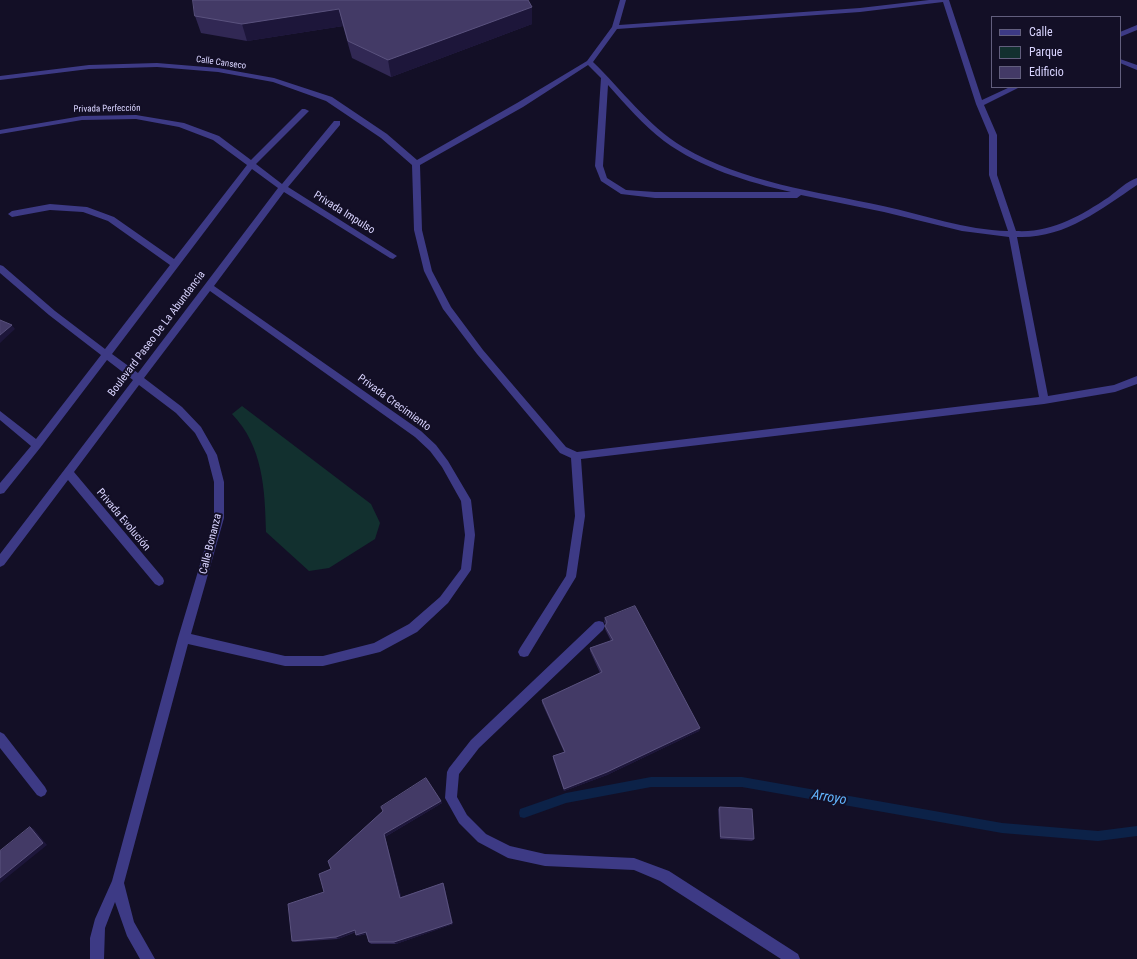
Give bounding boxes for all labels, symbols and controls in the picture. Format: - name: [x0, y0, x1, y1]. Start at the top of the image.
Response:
- legend: [991, 16, 1121, 88]
- text: Calle: [1029, 25, 1053, 39]
- text: Parque: [1029, 45, 1062, 59]
- street label: Calle Canseco: [195, 54, 247, 72]
- text: Edificio: [1029, 65, 1064, 79]
- street label: Privada Perfección: [73, 103, 141, 115]
- street label: Privada Impulso: [311, 189, 377, 237]
- street label: Boulevard Paseo De La Abundancia: [106, 269, 208, 399]
- street label: Privada Crecimiento: [355, 372, 433, 434]
- street label: Privada Evolución: [93, 486, 153, 554]
- street label: Calle Bonanza: [197, 512, 225, 576]
- water label: Arroyo: [810, 787, 848, 809]

